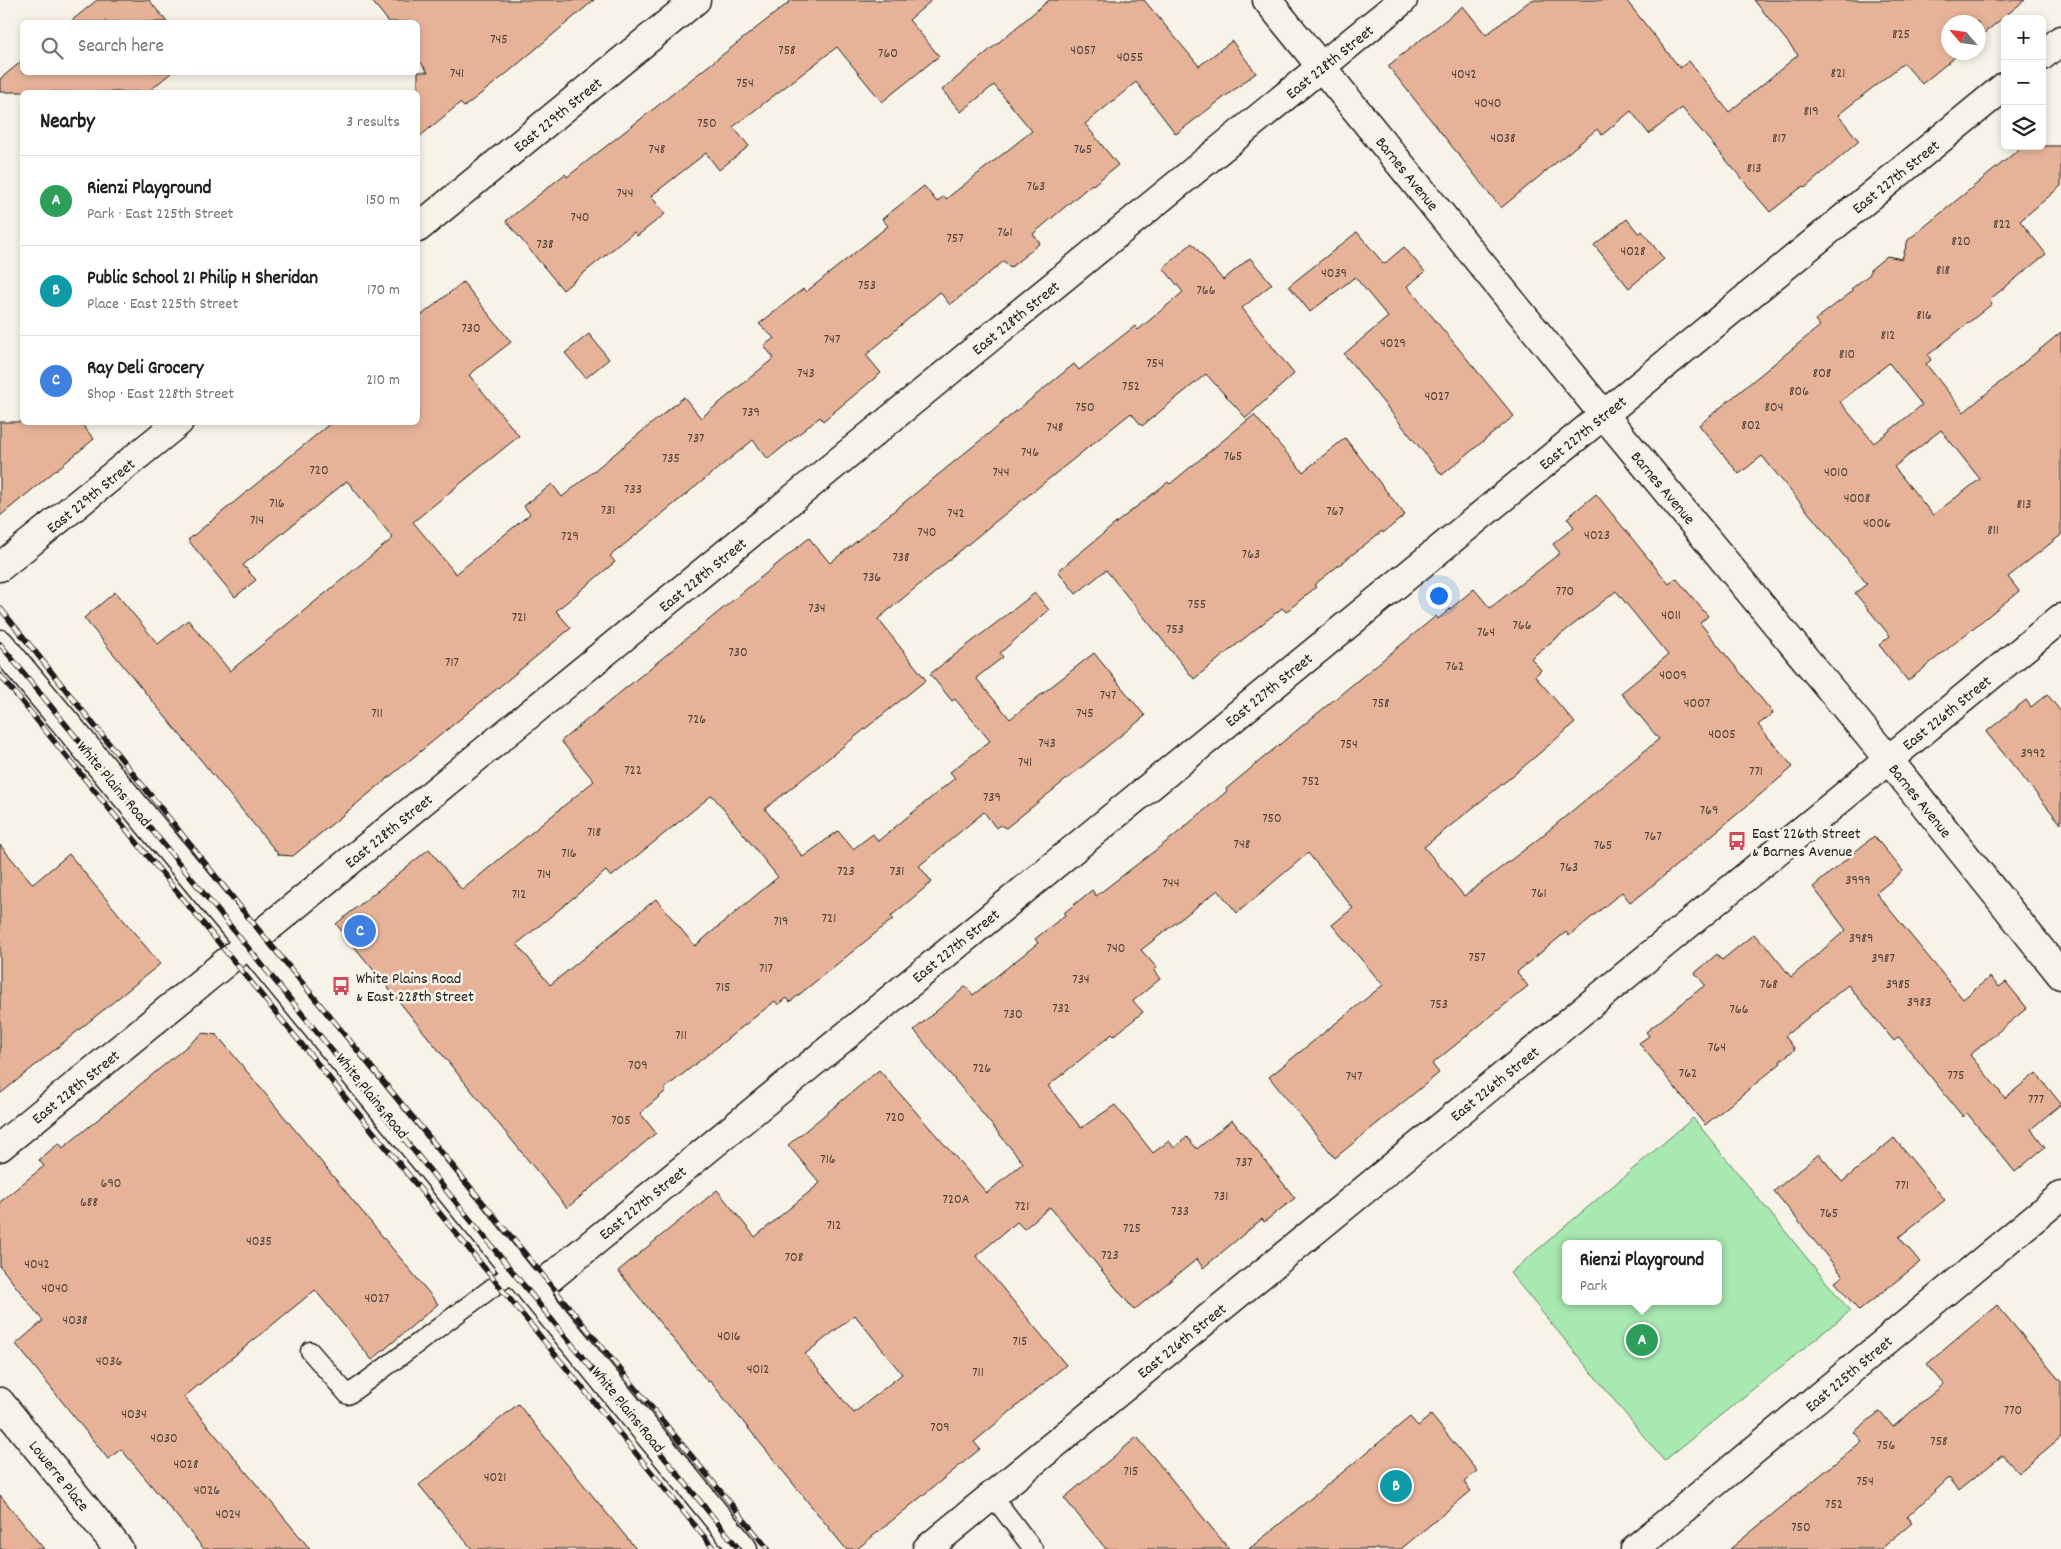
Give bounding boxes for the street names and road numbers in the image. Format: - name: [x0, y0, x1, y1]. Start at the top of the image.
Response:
- street label: East 228th Street: [1282, 20, 1380, 106]
- street label: East 229th Street: [509, 73, 608, 159]
- street label: Barnes Avenue: [1369, 133, 1443, 217]
- street label: East 227th Street: [1848, 135, 1945, 221]
- street label: East 228th Street: [968, 276, 1066, 362]
- street label: East 227th Street: [1535, 391, 1632, 477]
- street label: Barnes Avenue: [1624, 447, 1700, 530]
- street label: East 229th Street: [42, 454, 141, 540]
- street label: East 228th Street: [655, 533, 753, 619]
- street label: East 227th Street: [1221, 648, 1318, 734]
- street label: East 226th Street: [1898, 671, 1997, 757]
- street label: White Plains Road: [70, 737, 156, 832]
- street label: Barnes Avenue: [1882, 760, 1956, 844]
- street label: East 228th Street: [341, 789, 439, 875]
- street label: East 227th Street: [908, 904, 1005, 990]
- street label: East 226th Street: [1446, 1042, 1545, 1128]
- street label: East 228th Street: [28, 1045, 126, 1131]
- street label: White Plains Road: [329, 1048, 413, 1145]
- street label: East 227th Street: [595, 1161, 692, 1247]
- street label: East 226th Street: [1133, 1299, 1232, 1385]
- street label: East 225th Street: [1801, 1331, 1899, 1419]
- street label: White Plains Road: [585, 1362, 669, 1459]
- street label: Lowerre Place: [22, 1436, 94, 1517]

